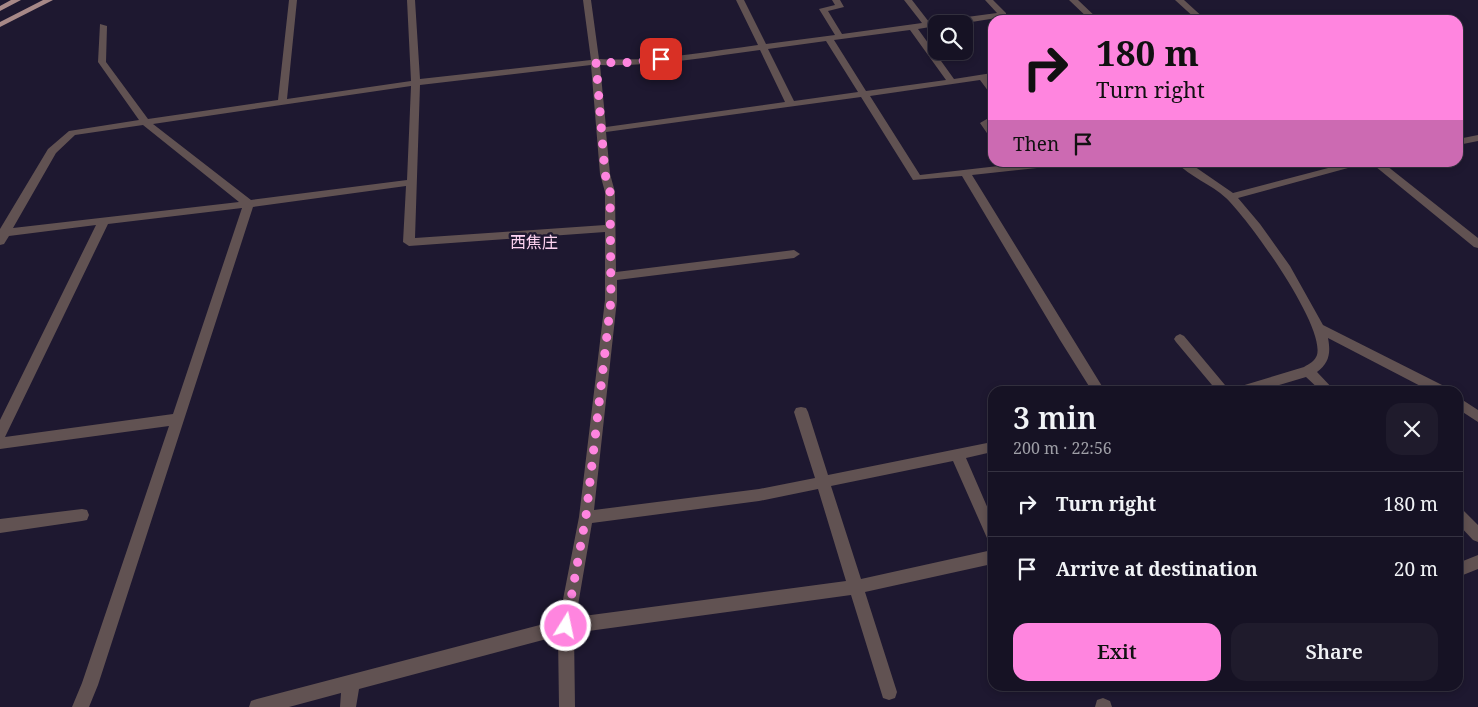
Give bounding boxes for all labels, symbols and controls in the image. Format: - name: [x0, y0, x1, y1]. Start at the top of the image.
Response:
- map controls: [928, 15, 973, 60]
- button: search: [928, 15, 973, 60]
- text: 180 m: [1096, 29, 1199, 76]
- icon: right: [1013, 35, 1078, 100]
- pin: [640, 38, 682, 80]
- icon: arrive: [647, 45, 675, 73]
- text: Turn right: [1096, 74, 1205, 104]
- icon: arrive: [1069, 130, 1097, 158]
- text: Then: [1013, 131, 1059, 157]
- district label: 西焦庄: [510, 231, 558, 253]
- text: 3 min: [1013, 397, 1097, 438]
- button: close: [1386, 403, 1438, 455]
- text: 200 m · 22:56: [1013, 437, 1112, 459]
- icon: right: [1013, 490, 1041, 518]
- text: Turn right: [1056, 491, 1156, 517]
- text: 180 m: [1383, 491, 1438, 517]
- icon: arrive: [1013, 555, 1041, 583]
- text: Arrive at destination: [1056, 556, 1258, 582]
- text: 20 m: [1394, 556, 1438, 582]
- position arrow: [539, 599, 591, 651]
- button: Exit: [1013, 623, 1221, 681]
- button: Share: [1231, 623, 1438, 681]

